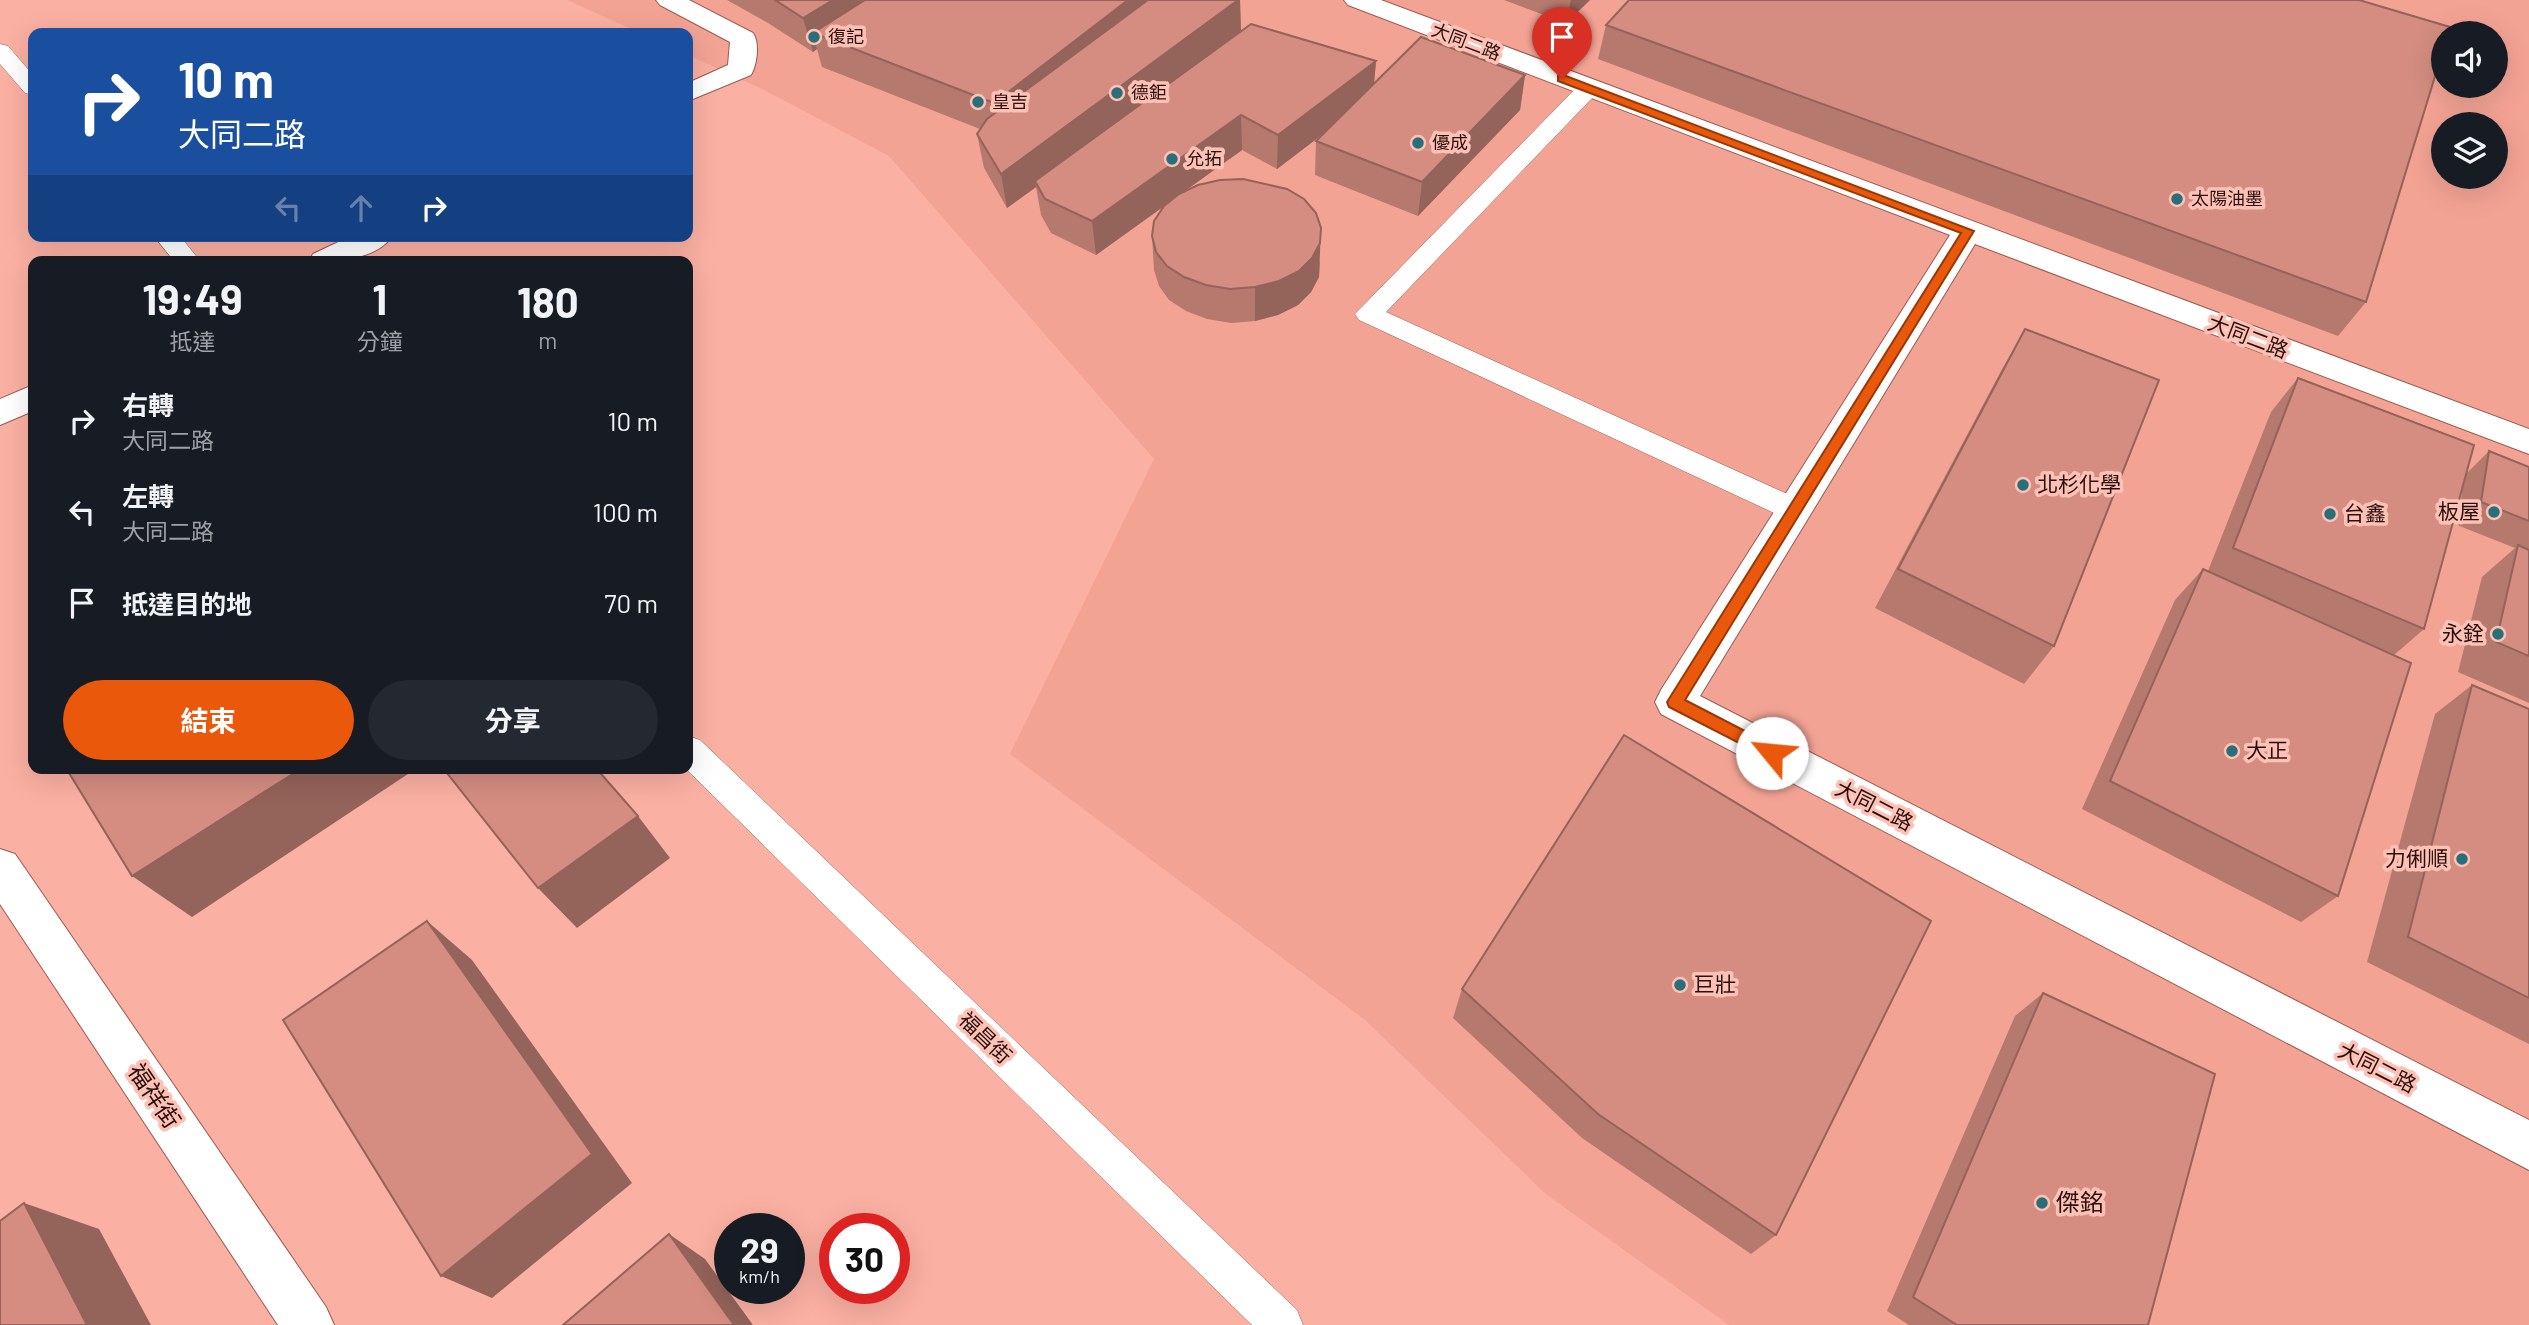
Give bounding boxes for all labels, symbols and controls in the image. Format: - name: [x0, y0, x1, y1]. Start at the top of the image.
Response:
- pin: [1532, 7, 1592, 79]
- street label: 大同二路: [1429, 18, 1504, 64]
- icon: arrive: [1543, 18, 1581, 56]
- map controls: [2431, 21, 2508, 189]
- button: sound: [2431, 21, 2508, 98]
- place label: 復記: [828, 25, 864, 47]
- marker: 復記: [806, 29, 822, 45]
- text: 10 m: [178, 49, 274, 108]
- icon: right: [63, 56, 154, 147]
- place label: 德鉅: [1131, 81, 1167, 103]
- marker: 德鉅: [1109, 85, 1125, 101]
- place label: 皇吉: [992, 90, 1028, 112]
- marker: 皇吉: [970, 94, 986, 110]
- button: layers: [2431, 112, 2508, 189]
- text: 大同二路: [178, 114, 306, 152]
- place label: 優成: [1432, 131, 1468, 153]
- marker: 優成: [1410, 135, 1426, 151]
- place label: 允拓: [1186, 147, 1222, 169]
- marker: 允拓: [1164, 151, 1180, 167]
- place label: 太陽油墨: [2191, 187, 2263, 209]
- icon: left: [269, 189, 307, 227]
- icon: ahead: [342, 189, 380, 227]
- icon: right: [415, 189, 453, 227]
- marker: 太陽油墨: [2169, 191, 2185, 207]
- text: 19:49: [142, 273, 242, 323]
- text: 1: [372, 273, 387, 323]
- text: 180: [517, 276, 579, 326]
- street label: 大同二路: [2205, 309, 2292, 362]
- text: m: [538, 326, 557, 354]
- text: 抵達: [169, 327, 215, 355]
- text: 分鐘: [357, 327, 403, 355]
- text: 右轉: [122, 389, 174, 420]
- icon: right: [63, 402, 101, 440]
- text: 10 m: [608, 405, 658, 436]
- text: 大同二路: [122, 426, 214, 454]
- place label: 北杉化學: [2037, 471, 2121, 496]
- marker: 北杉化學: [2015, 477, 2031, 493]
- text: 左轉: [122, 480, 174, 511]
- icon: left: [63, 493, 101, 531]
- text: 100 m: [593, 496, 658, 527]
- place label: 板屋: [2438, 498, 2480, 523]
- place label: 台鑫: [2344, 500, 2386, 525]
- marker: 板屋: [2486, 504, 2502, 520]
- marker: 台鑫: [2322, 506, 2338, 522]
- text: 大同二路: [122, 517, 214, 545]
- icon: arrive: [63, 584, 101, 622]
- text: 70 m: [604, 587, 658, 618]
- text: 抵達目的地: [122, 588, 252, 619]
- place label: 永銓: [2442, 620, 2484, 645]
- marker: 永銓: [2490, 626, 2506, 642]
- button: 結束: [63, 680, 354, 760]
- button: 分享: [368, 680, 658, 760]
- position arrow: [1735, 716, 1809, 790]
- place label: 大正: [2246, 737, 2288, 762]
- marker: 大正: [2224, 743, 2240, 759]
- street label: 大同二路: [1832, 774, 1918, 835]
- place label: 力俐順: [2385, 845, 2448, 870]
- marker: 力俐順: [2454, 851, 2470, 867]
- place label: 巨壯: [1694, 971, 1736, 996]
- marker: 巨壯: [1672, 977, 1688, 993]
- street label: 福昌街: [955, 1006, 1017, 1068]
- street label: 大同二路: [2335, 1036, 2421, 1097]
- street label: 福祥街: [123, 1057, 187, 1133]
- place label: 傑銘: [2056, 1187, 2104, 1216]
- marker: 傑銘: [2034, 1195, 2050, 1211]
- speed limit sign: 30: [819, 1213, 910, 1304]
- text: 29: [740, 1228, 779, 1270]
- text: km/h: [739, 1265, 780, 1287]

